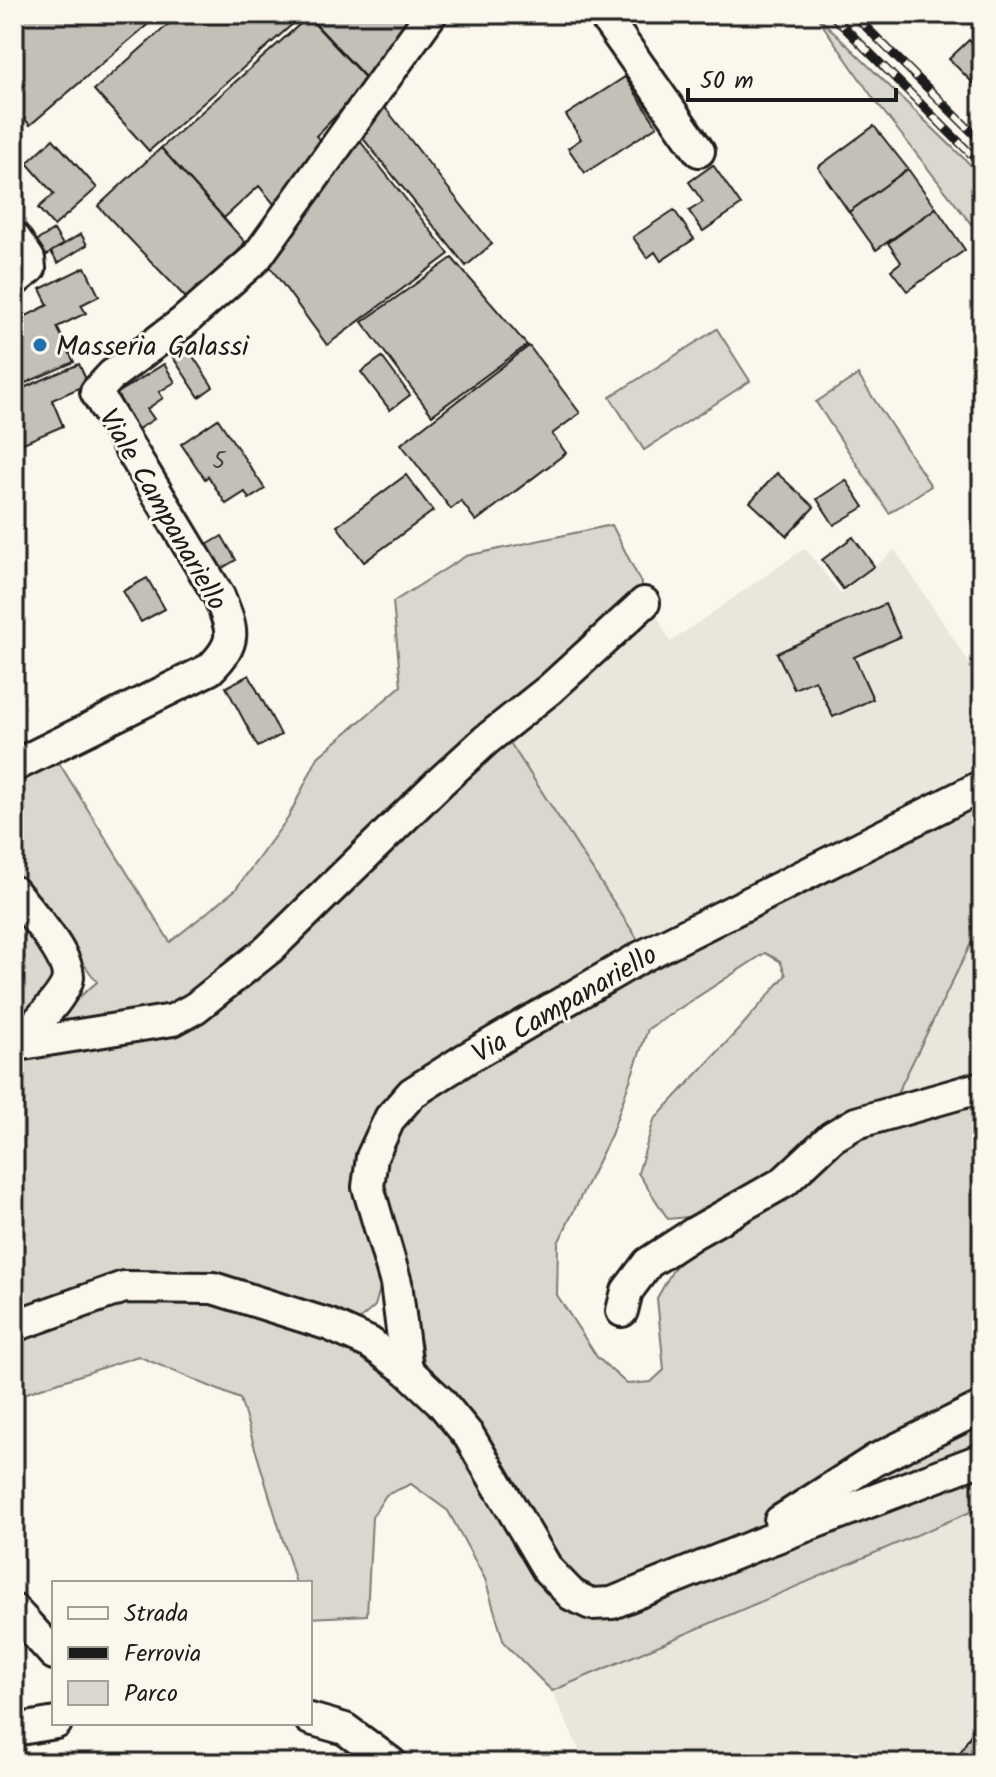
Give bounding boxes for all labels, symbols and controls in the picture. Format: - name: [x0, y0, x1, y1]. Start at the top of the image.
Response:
- scale bar: [688, 52, 896, 102]
- text: 50 m: [700, 62, 754, 101]
- place label: Masseria Galassi: [56, 325, 250, 370]
- marker: Masseria Galassi: [31, 336, 49, 354]
- street label: Viale Campanariello: [86, 401, 238, 620]
- house number: 5: [213, 442, 228, 481]
- street label: Via Campanariello: [464, 934, 666, 1077]
- legend: [52, 1581, 312, 1725]
- text: Strada: [124, 1595, 188, 1634]
- text: Ferrovia: [124, 1635, 201, 1674]
- text: Parco: [124, 1675, 178, 1714]

